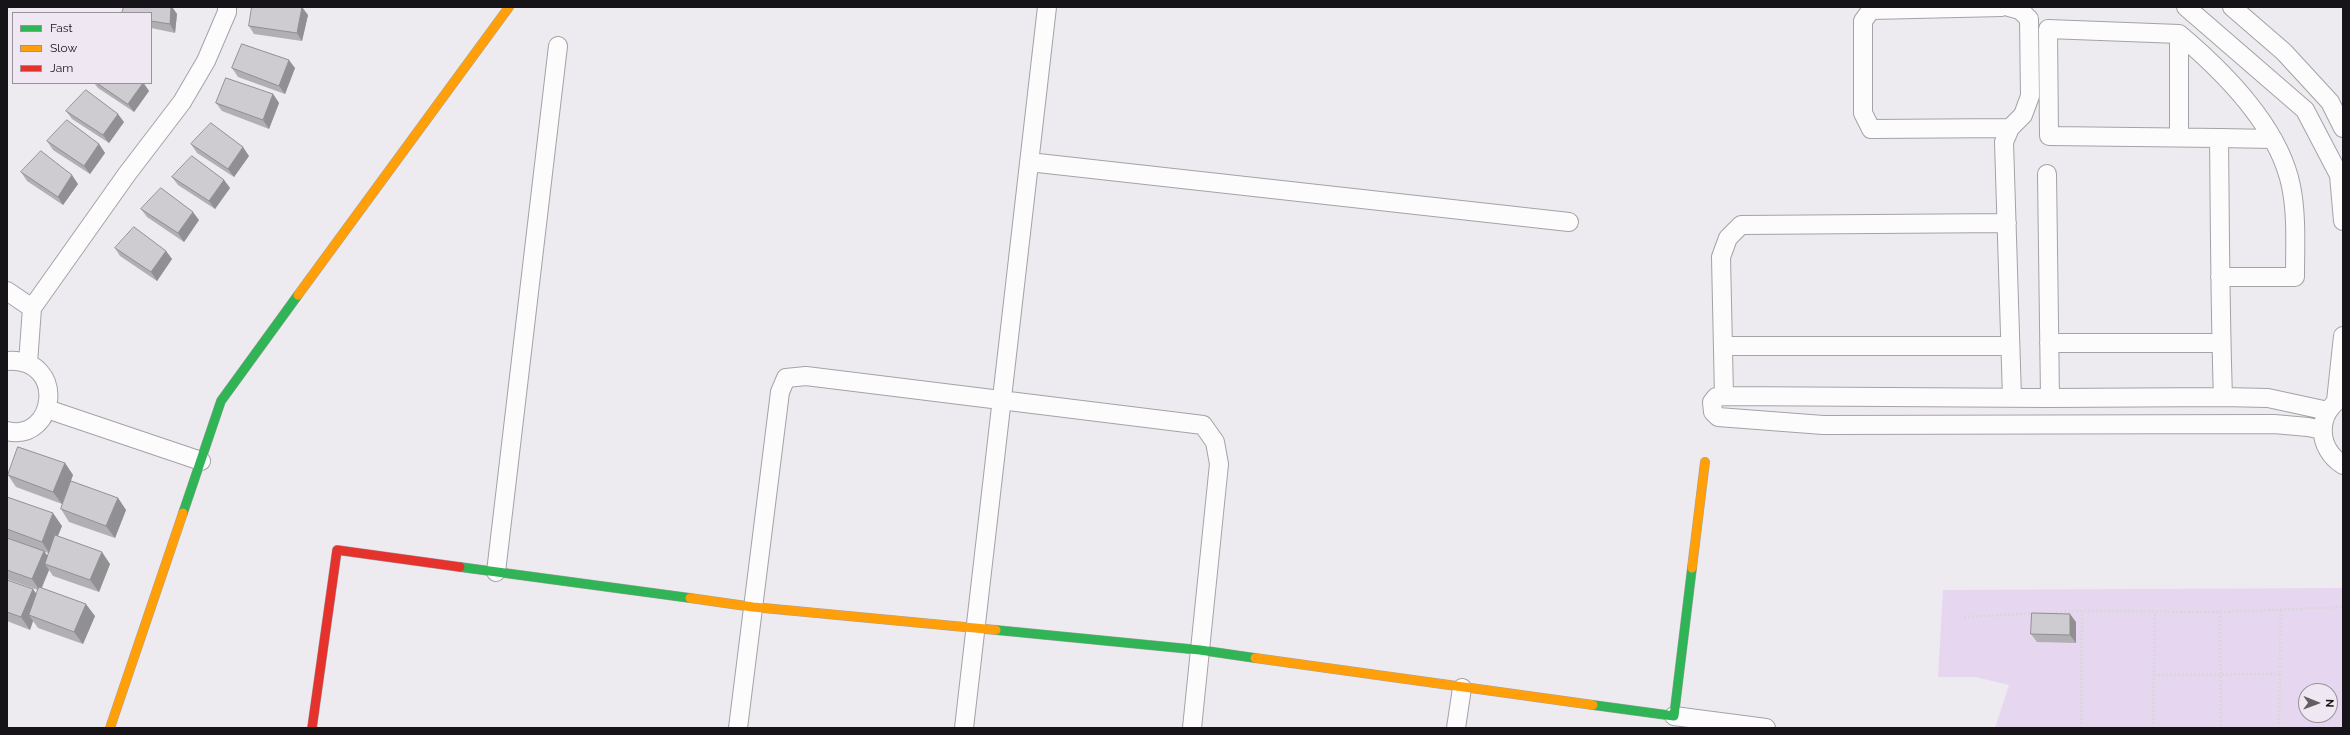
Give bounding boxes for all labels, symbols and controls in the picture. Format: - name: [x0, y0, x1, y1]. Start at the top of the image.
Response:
- legend: [12, 12, 152, 84]
- text: Fast: [50, 21, 73, 35]
- text: Slow: [50, 41, 77, 55]
- text: Jam: [50, 61, 73, 75]
- north arrow: [2298, 683, 2338, 723]
- text: N: [2323, 699, 2336, 708]

